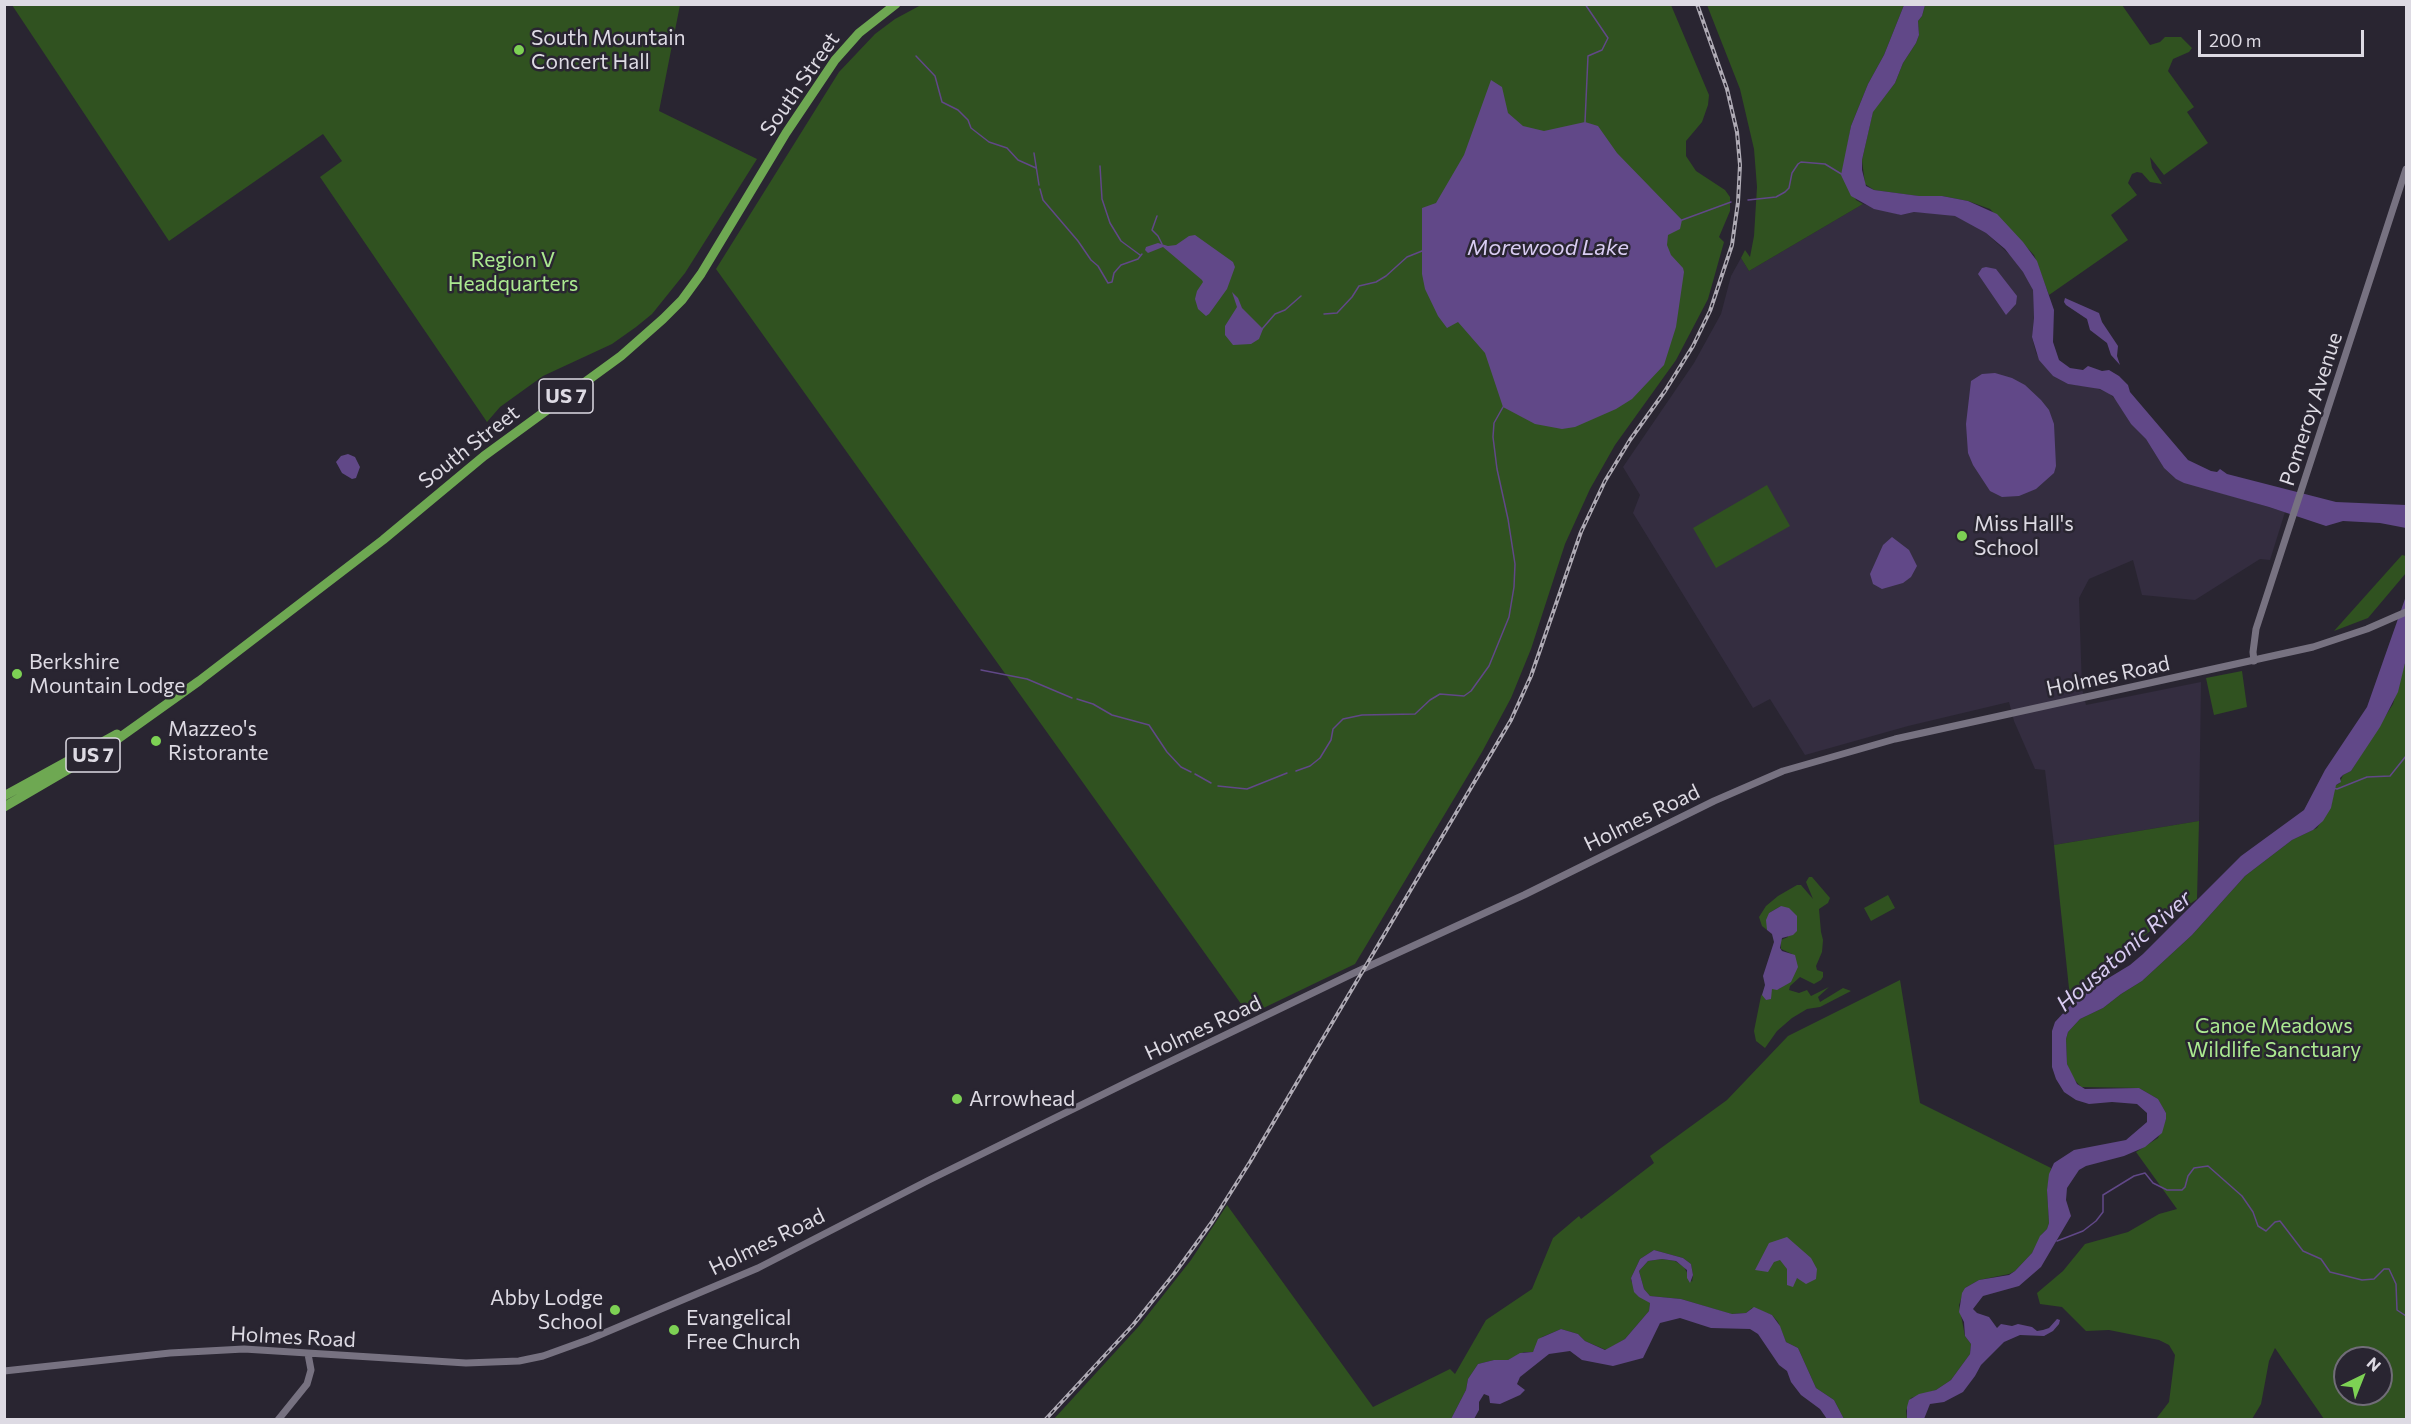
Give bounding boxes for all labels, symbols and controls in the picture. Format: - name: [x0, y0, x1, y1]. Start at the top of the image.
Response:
- scale bar: [2201, 18, 2368, 56]
- place label: South Mountain Concert Hall: [531, 25, 686, 75]
- street label: South Street: [755, 27, 845, 141]
- text: 200 m: [2209, 29, 2262, 51]
- marker: South Mountain Concert Hall: [512, 43, 526, 57]
- water label: Morewood Lake: [1467, 235, 1629, 261]
- park label: Region V Headquarters: [448, 247, 578, 297]
- street label: Pomeroy Avenue: [2274, 329, 2348, 489]
- road number: US 7: [539, 379, 593, 413]
- street label: South Street: [414, 400, 524, 494]
- place label: Miss Hall's School: [1974, 511, 2074, 561]
- marker: Miss Hall's School: [1955, 529, 1969, 543]
- place label: Berkshire Mountain Lodge: [29, 649, 185, 699]
- street label: Holmes Road: [2044, 651, 2172, 701]
- marker: Berkshire Mountain Lodge: [10, 667, 24, 681]
- place label: Mazzeo's Ristorante: [168, 716, 269, 766]
- marker: Mazzeo's Ristorante: [149, 734, 163, 748]
- road number: US 7: [66, 738, 120, 772]
- street label: Holmes Road: [1580, 779, 1704, 857]
- water label: Housatonic River: [2051, 885, 2197, 1017]
- street label: Holmes Road: [1141, 990, 1265, 1066]
- park label: Canoe Meadows Wildlife Sanctuary: [2187, 1013, 2361, 1063]
- place label: Arrowhead: [969, 1086, 1075, 1112]
- marker: Arrowhead: [950, 1092, 964, 1106]
- street label: Holmes Road: [705, 1203, 829, 1281]
- place label: Abby Lodge School: [490, 1285, 603, 1335]
- marker: Abby Lodge School: [608, 1303, 622, 1317]
- place label: Evangelical Free Church: [686, 1305, 801, 1355]
- street label: Holmes Road: [230, 1321, 356, 1353]
- marker: Evangelical Free Church: [667, 1323, 681, 1337]
- north arrow: [2333, 1346, 2393, 1406]
- text: N: [2363, 1353, 2385, 1375]

